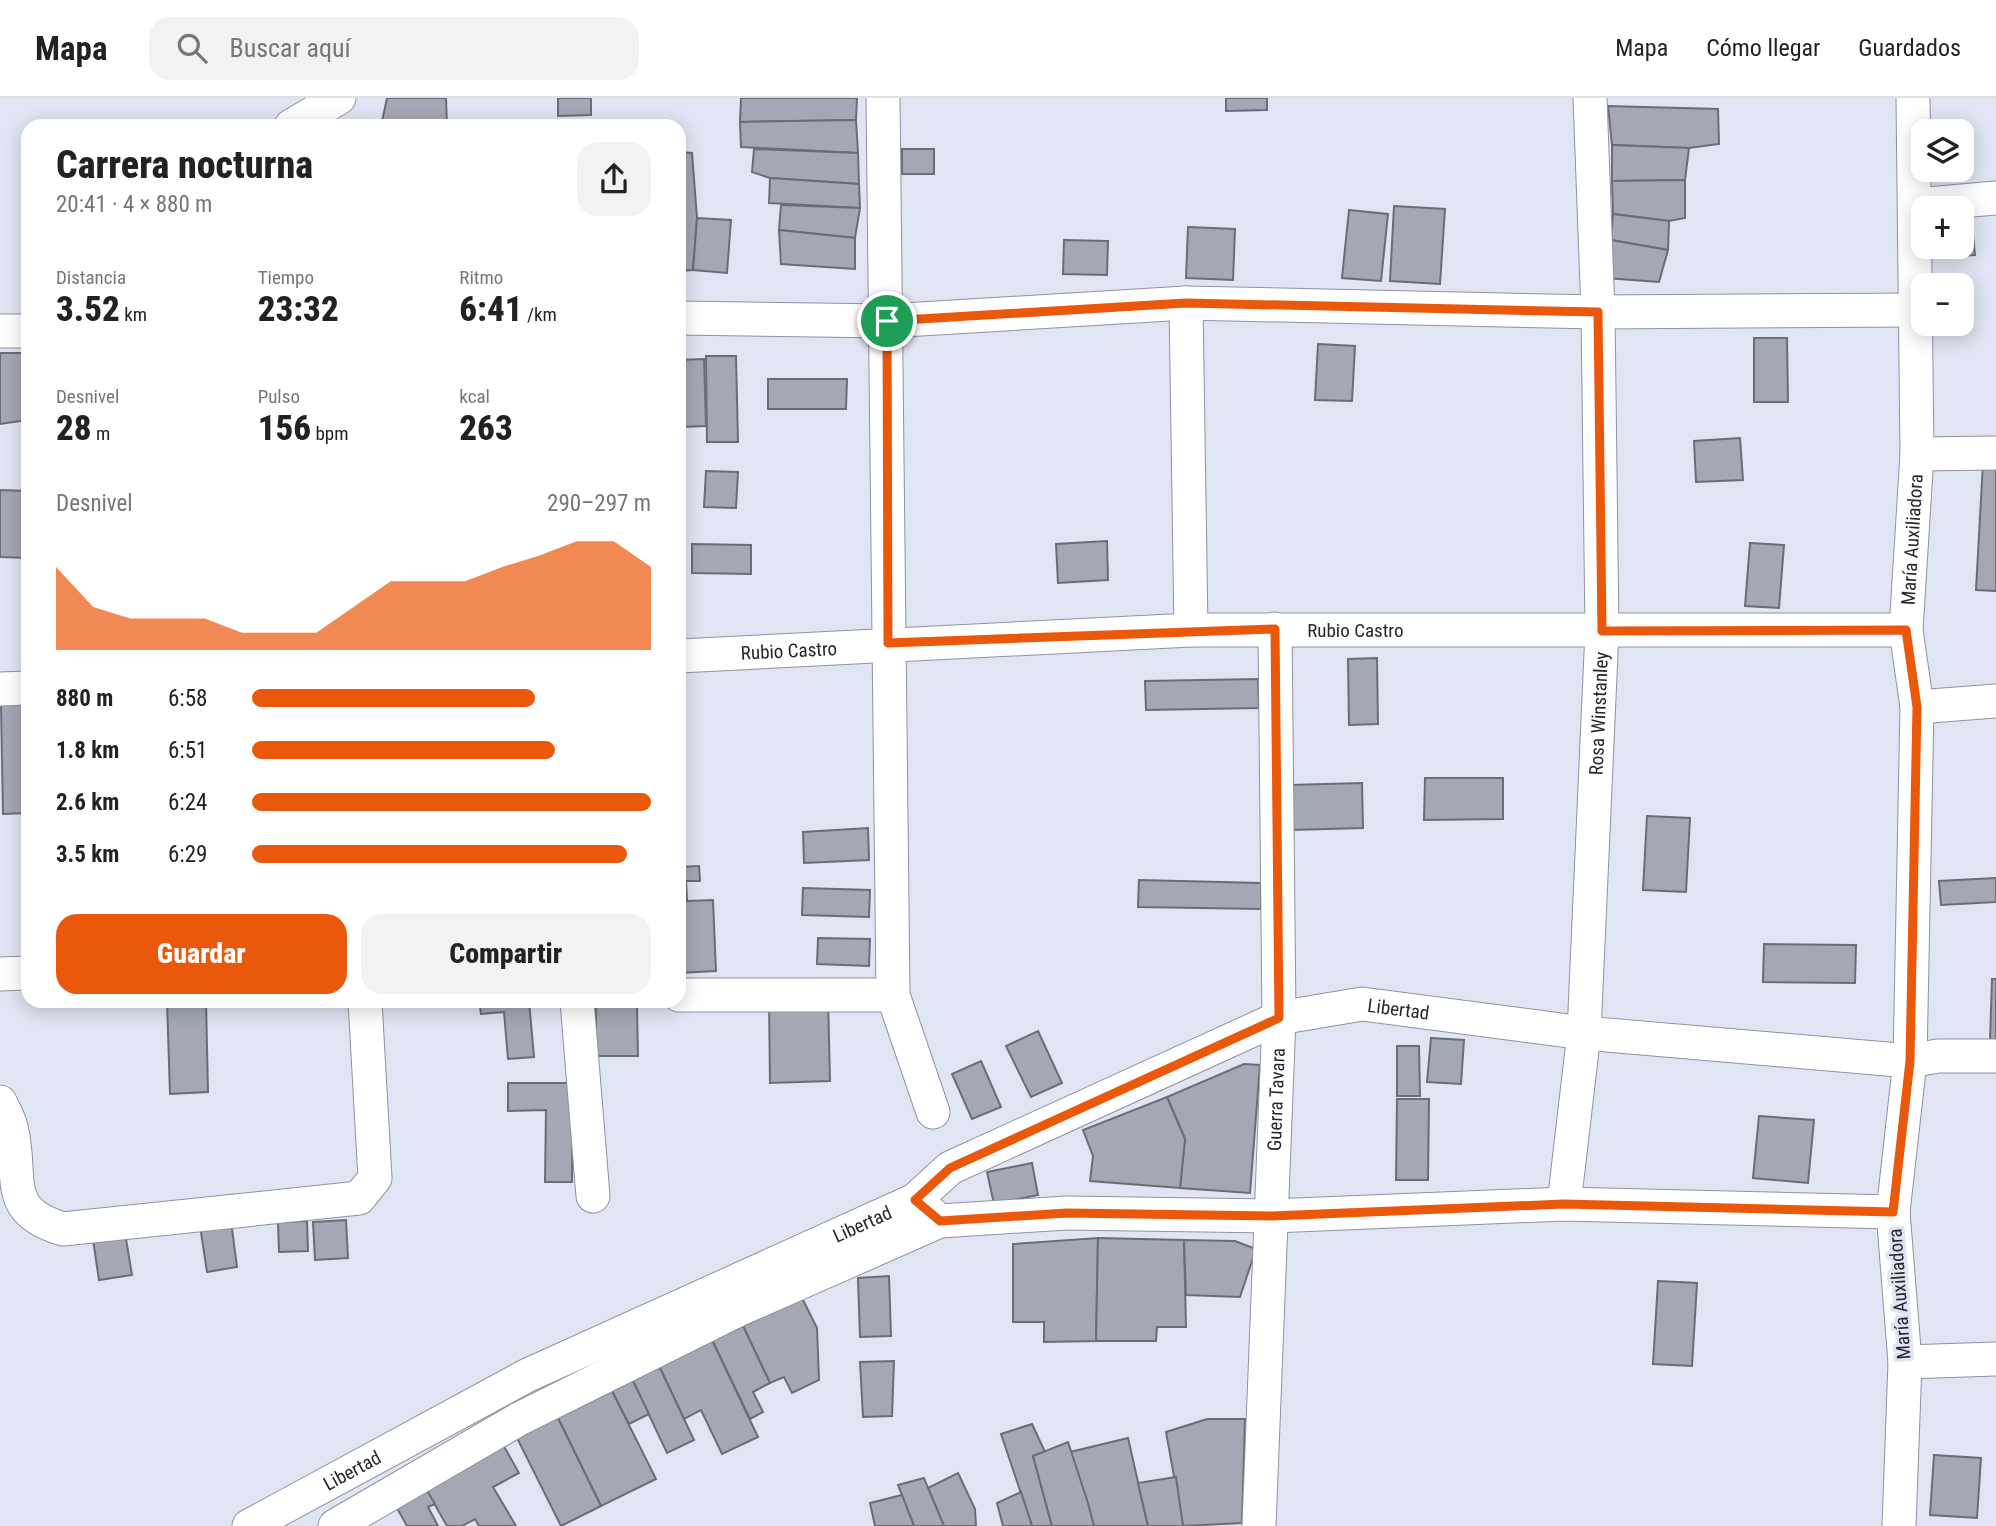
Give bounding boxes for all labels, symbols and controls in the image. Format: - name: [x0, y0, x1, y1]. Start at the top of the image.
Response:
- search box: [149, 17, 639, 80]
- text: Mapa: [35, 29, 107, 68]
- icon: search: [173, 29, 211, 67]
- text: Buscar aquí: [229, 33, 351, 63]
- text: Mapa: [1615, 34, 1668, 62]
- text: Cómo llegar: [1706, 34, 1820, 62]
- text: Guardados: [1858, 34, 1961, 62]
- map controls: [1911, 119, 1974, 336]
- button: layers: [1911, 119, 1974, 182]
- button: share: [577, 142, 651, 216]
- text: Carrera nocturna: [56, 143, 313, 187]
- text: 20:41 · 4 × 880 m: [56, 191, 212, 218]
- button: +: [1911, 196, 1974, 259]
- text: Distancia: [56, 266, 126, 289]
- text: Tiempo: [258, 266, 314, 289]
- text: Ritmo: [459, 266, 503, 289]
- button: −: [1911, 273, 1974, 336]
- text: 3.52: [56, 289, 120, 330]
- text: 23:32: [258, 289, 339, 330]
- text: 6:41: [459, 289, 523, 330]
- pin: [857, 291, 917, 351]
- icon: arrive: [868, 302, 906, 340]
- text: km: [120, 303, 147, 326]
- text: /km: [523, 303, 557, 326]
- text: Desnivel: [56, 385, 119, 408]
- text: Pulso: [258, 385, 300, 408]
- text: kcal: [459, 385, 490, 408]
- text: 28: [56, 408, 92, 449]
- text: 156: [258, 408, 311, 449]
- text: 263: [459, 408, 513, 449]
- text: m: [92, 422, 110, 445]
- text: bpm: [311, 422, 348, 445]
- street label: María Auxiliadora: [1897, 473, 1928, 606]
- text: Desnivel: [56, 490, 133, 517]
- text: 290–297 m: [547, 490, 651, 517]
- street label: Rubio Castro: [1307, 619, 1403, 642]
- street label: Rubio Castro: [740, 637, 838, 665]
- street label: Rosa Winstanley: [1585, 651, 1613, 776]
- text: 880 m: [56, 685, 113, 712]
- text: 6:58: [168, 685, 207, 712]
- text: 1.8 km: [56, 737, 119, 764]
- text: 6:51: [168, 737, 207, 764]
- text: 2.6 km: [56, 789, 119, 816]
- text: 6:24: [168, 789, 207, 816]
- text: 3.5 km: [56, 841, 119, 868]
- text: 6:29: [168, 841, 207, 868]
- button: Guardar: [56, 914, 347, 994]
- button: Compartir: [361, 914, 651, 994]
- street label: Libertad: [1366, 994, 1431, 1025]
- street label: Guerra Tavara: [1263, 1047, 1290, 1151]
- street label: Libertad: [829, 1201, 895, 1248]
- street label: María Auxiliadora: [1883, 1228, 1916, 1360]
- street label: Libertad: [319, 1446, 385, 1496]

